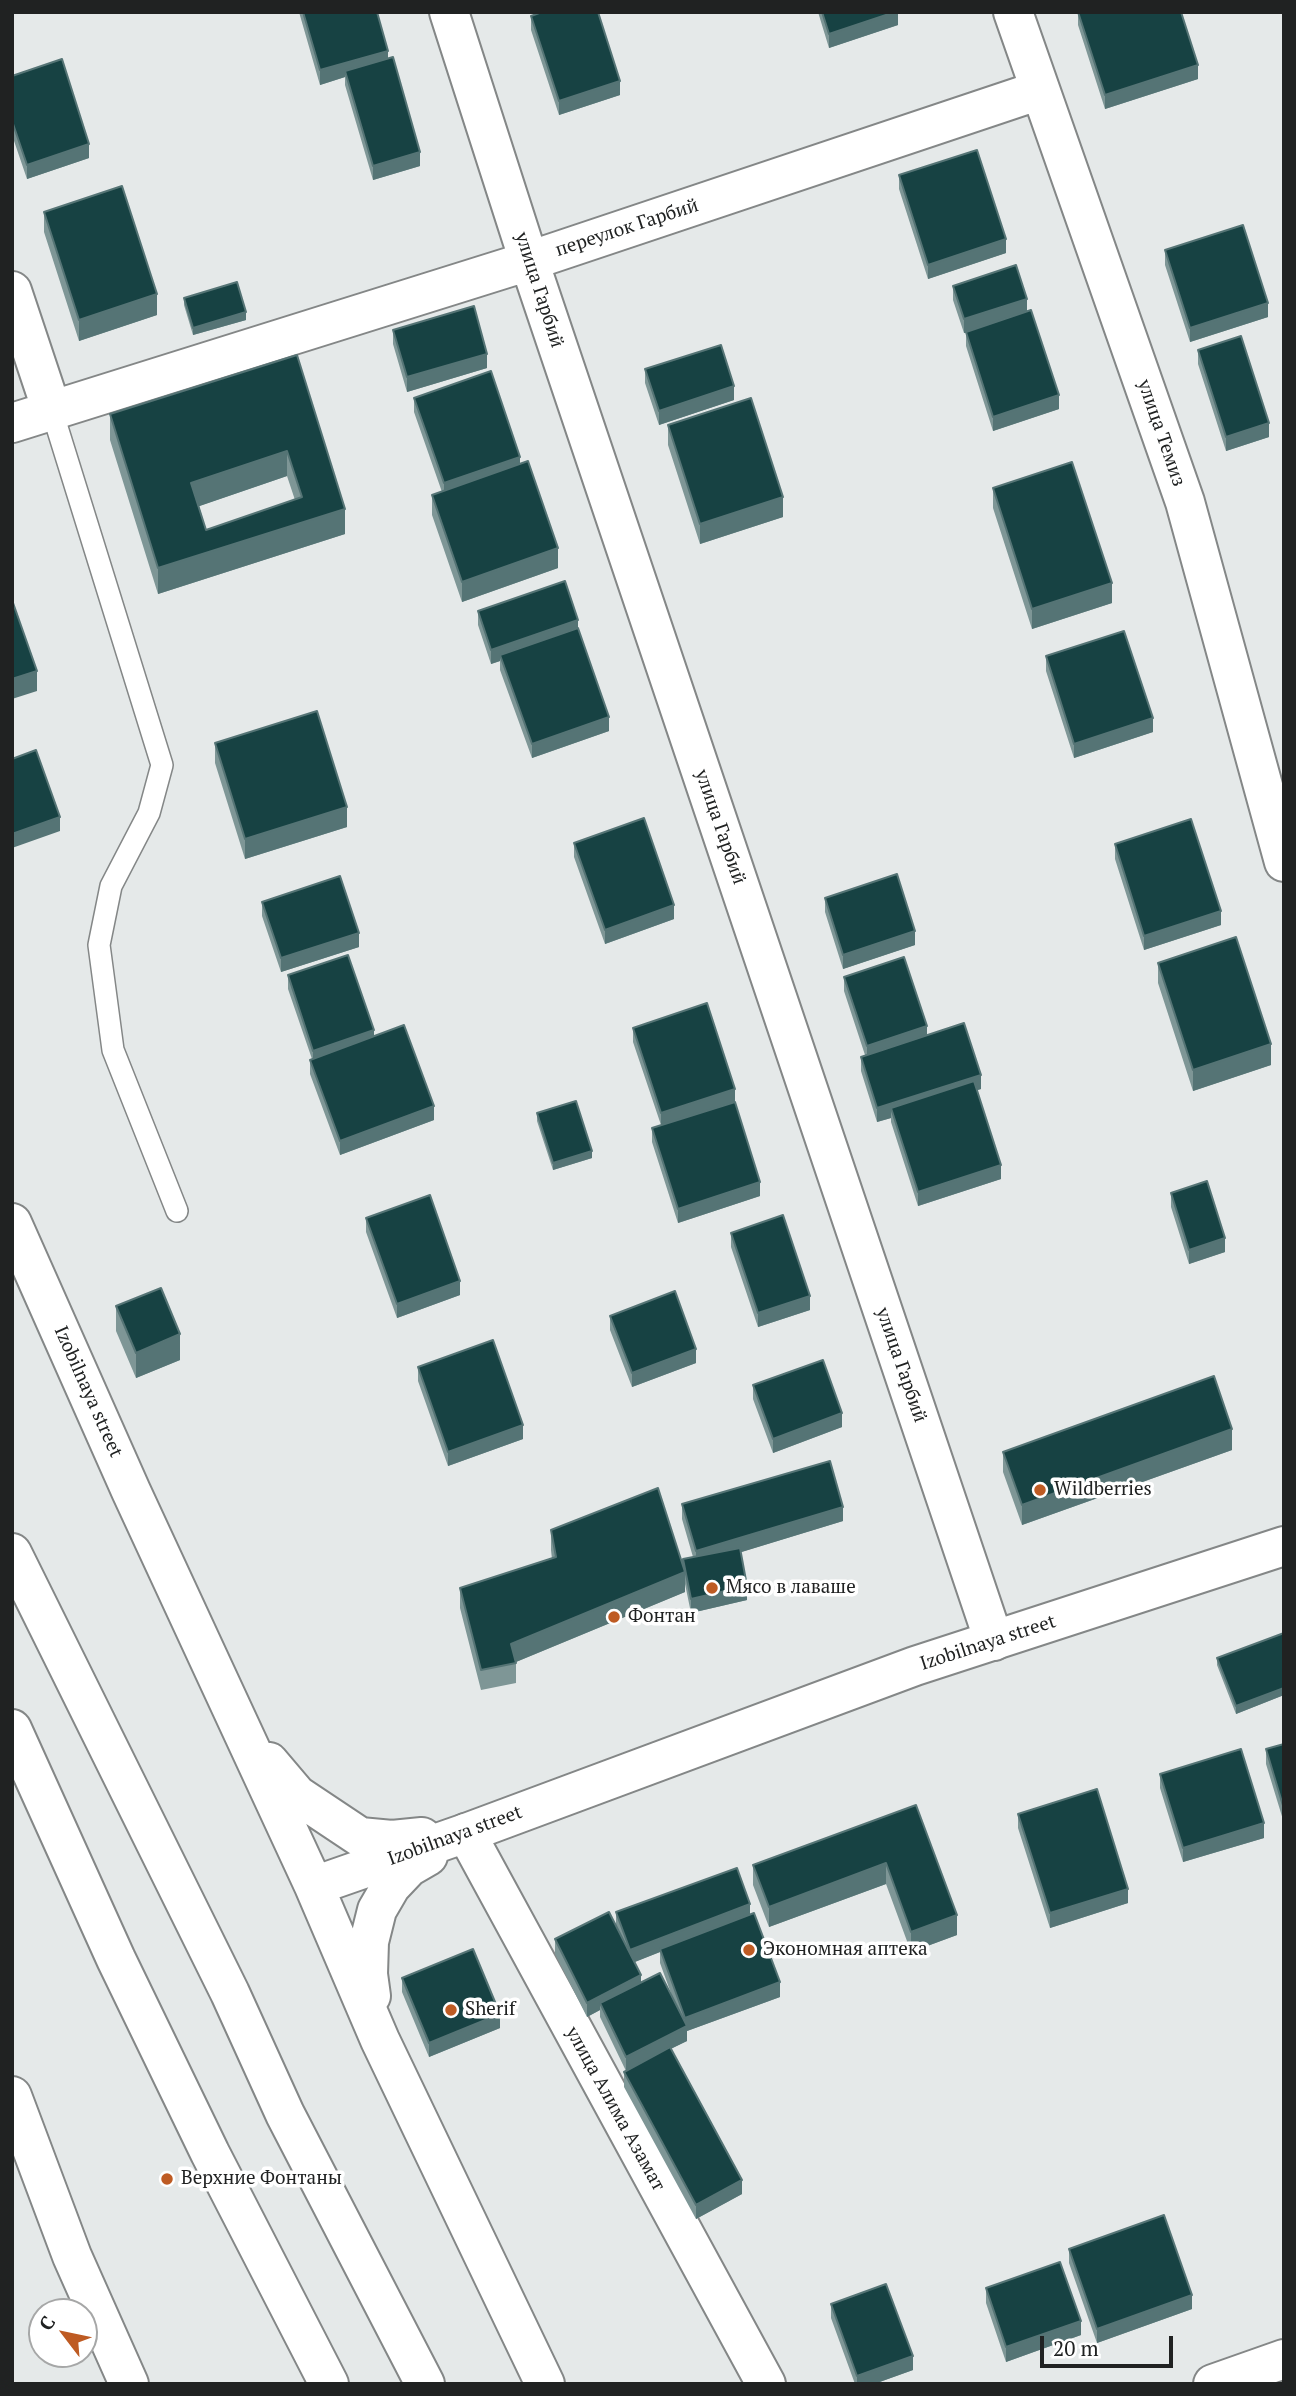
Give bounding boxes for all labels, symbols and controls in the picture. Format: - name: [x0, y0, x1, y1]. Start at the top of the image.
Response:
- street label: переулок Гарбий: [553, 194, 701, 262]
- street label: улица Гарбий: [510, 229, 568, 351]
- street label: улица Темиз: [1132, 376, 1190, 490]
- street label: улица Гарбий: [690, 767, 750, 887]
- street label: улица Гарбий: [871, 1305, 931, 1425]
- street label: Izobilnaya street: [49, 1323, 127, 1461]
- place label: Wildberries: [1054, 1479, 1152, 1501]
- marker: Wildberries: [1032, 1482, 1048, 1498]
- place label: Мясо в лаваше: [726, 1577, 856, 1599]
- marker: Мясо в лаваше: [704, 1580, 720, 1596]
- place label: Фонтан: [628, 1606, 696, 1628]
- marker: Фонтан: [606, 1609, 622, 1625]
- street label: Izobilnaya street: [917, 1610, 1059, 1676]
- street label: Izobilnaya street: [385, 1801, 525, 1871]
- place label: Экономная аптека: [763, 1939, 928, 1961]
- marker: Экономная аптека: [741, 1942, 757, 1958]
- place label: Sherif: [465, 1999, 515, 2021]
- marker: Sherif: [443, 2002, 459, 2018]
- street label: улица Алима Азамат: [560, 2023, 670, 2195]
- place label: Верхние Фонтаны: [181, 2168, 342, 2190]
- marker: Верхние Фонтаны: [159, 2171, 175, 2187]
- north arrow: [28, 2298, 98, 2368]
- text: С: [33, 2311, 60, 2335]
- scale bar: [1044, 2322, 1177, 2366]
- text: 20 m: [1053, 2334, 1099, 2362]

